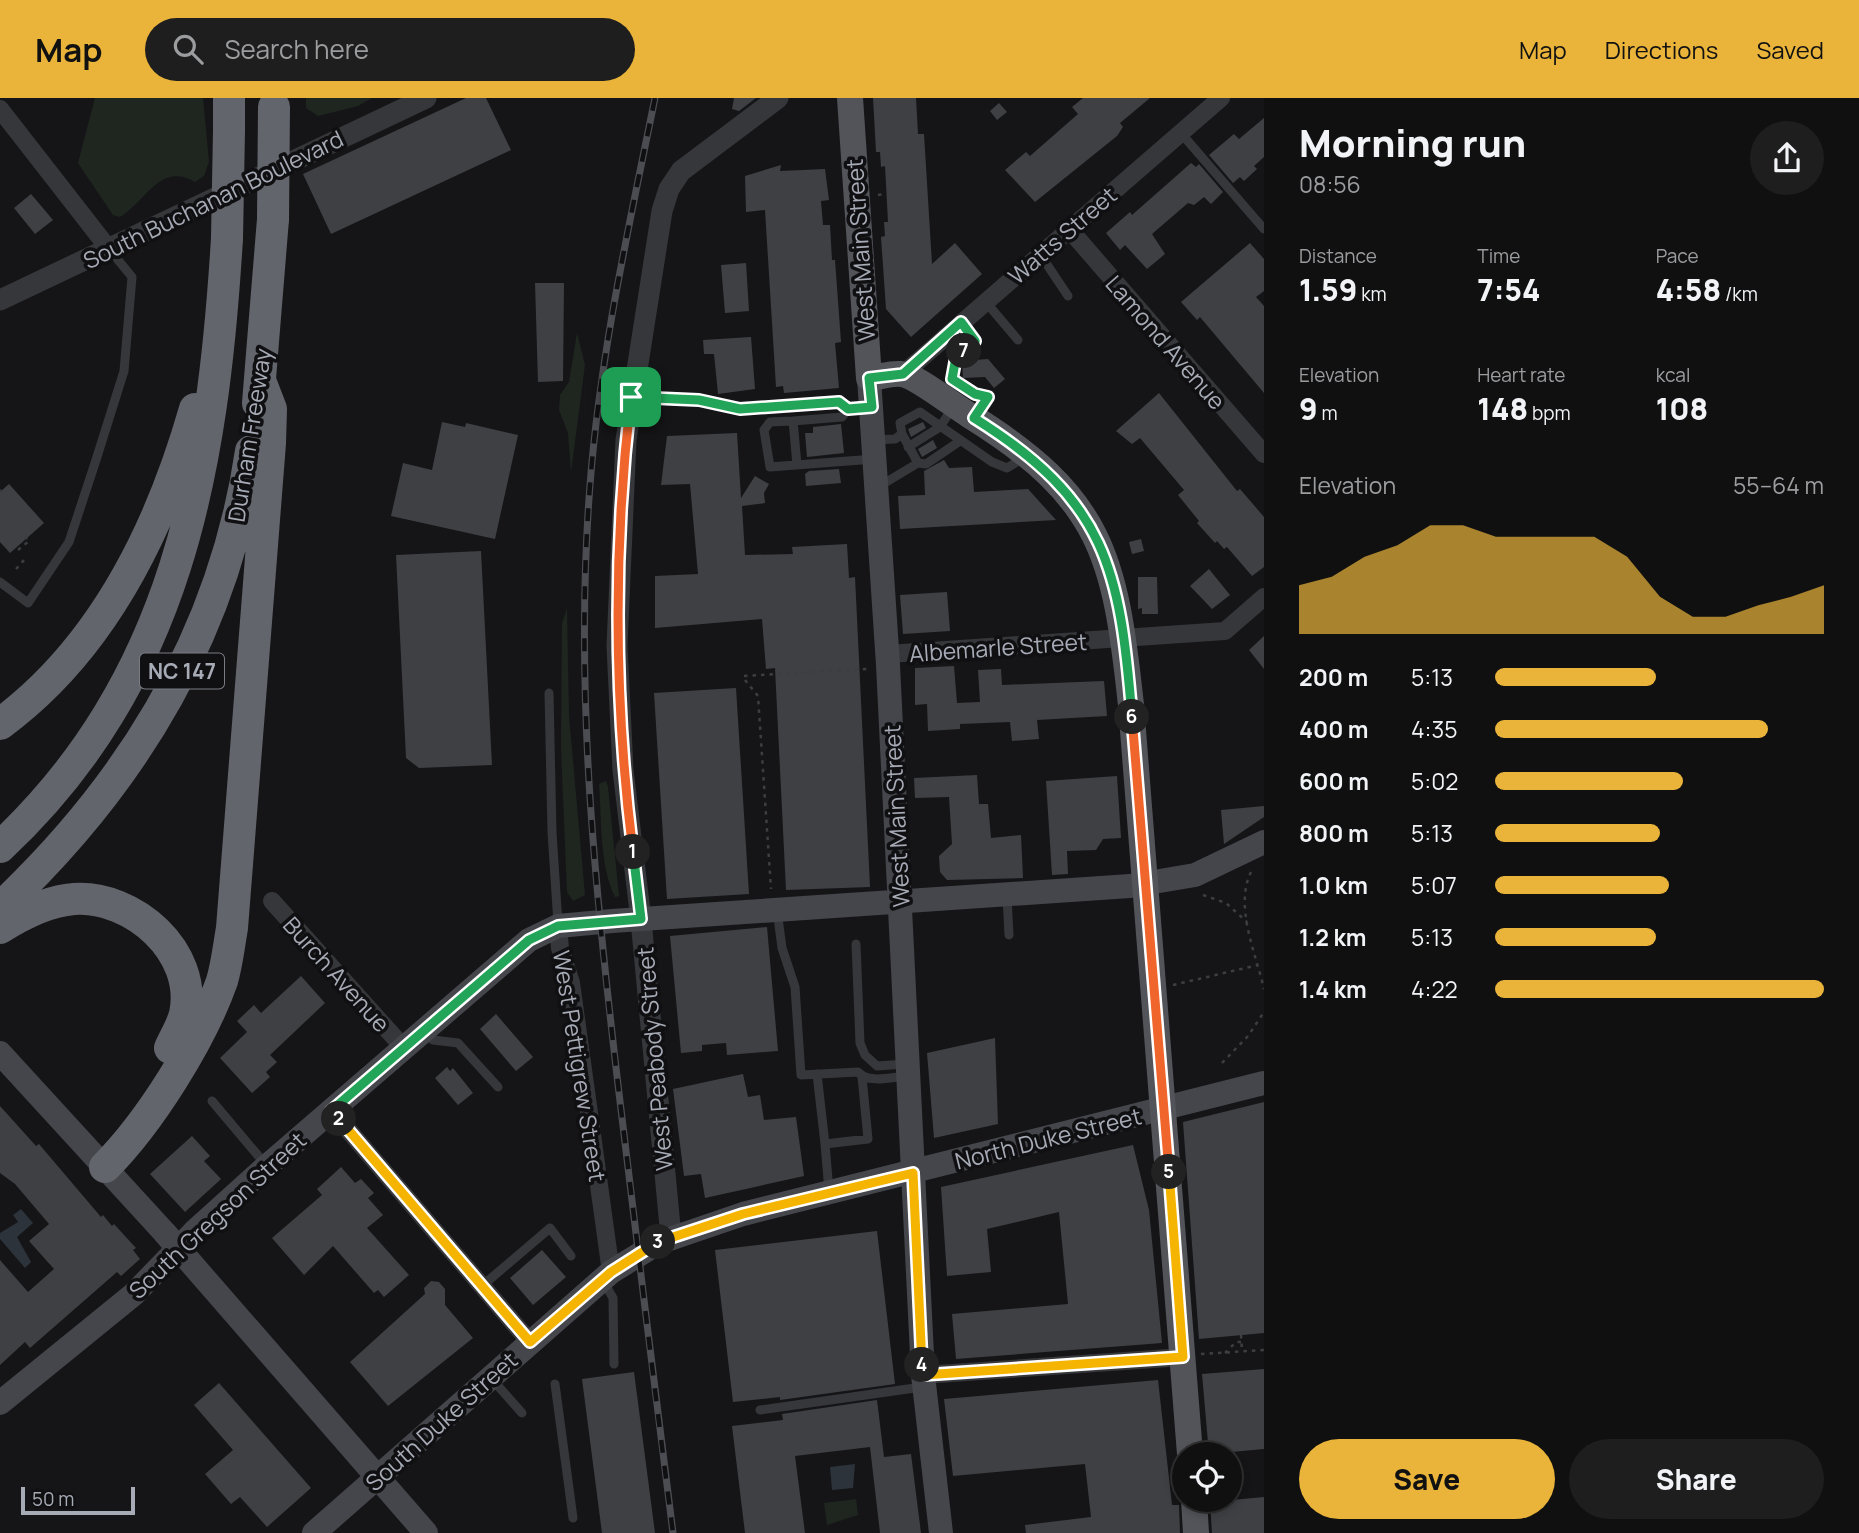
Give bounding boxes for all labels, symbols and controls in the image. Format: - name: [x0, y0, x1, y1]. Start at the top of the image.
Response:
- search box: [145, 18, 635, 81]
- text: Map: [35, 27, 103, 72]
- icon: search: [169, 30, 207, 68]
- text: Search here: [225, 31, 369, 67]
- text: Map: [1519, 33, 1567, 66]
- text: Directions: [1605, 33, 1718, 66]
- text: Saved: [1756, 33, 1824, 66]
- text: Morning run: [1299, 116, 1526, 168]
- button: share: [1750, 121, 1824, 195]
- street label: South Buchanan Boulevard: [78, 122, 348, 276]
- street label: West Main Street: [838, 158, 882, 342]
- text: 08:56: [1299, 168, 1361, 200]
- street label: Watts Street: [1001, 179, 1123, 291]
- text: Distance: [1299, 243, 1377, 269]
- text: Time: [1477, 243, 1520, 269]
- text: Pace: [1656, 243, 1699, 269]
- street label: Lamond Avenue: [1099, 268, 1233, 416]
- text: 1.59: [1299, 269, 1357, 310]
- text: 7:54: [1477, 269, 1540, 310]
- text: 4:58: [1656, 269, 1721, 310]
- text: km: [1357, 281, 1387, 307]
- text: /km: [1721, 281, 1758, 307]
- pin: 7: [946, 334, 982, 368]
- text: 7: [958, 337, 969, 363]
- street label: Durham Freeway: [219, 346, 279, 524]
- text: Elevation: [1299, 362, 1379, 388]
- text: Heart rate: [1477, 362, 1565, 388]
- text: kcal: [1656, 362, 1690, 388]
- pin: [601, 367, 661, 427]
- icon: arrive: [612, 378, 650, 416]
- text: 9: [1299, 388, 1318, 429]
- text: 148: [1477, 388, 1528, 429]
- text: 108: [1656, 388, 1708, 429]
- text: m: [1318, 400, 1338, 426]
- text: bpm: [1528, 400, 1571, 426]
- text: Elevation: [1299, 469, 1396, 501]
- text: 55–64 m: [1733, 469, 1824, 501]
- street label: Albemarle Street: [908, 625, 1088, 669]
- road number: NC 147: [140, 654, 224, 688]
- text: 200 m: [1299, 661, 1368, 693]
- text: 5:13: [1411, 661, 1453, 693]
- pin: 6: [1114, 700, 1150, 734]
- text: 6: [1126, 703, 1137, 729]
- text: 400 m: [1299, 713, 1369, 745]
- text: 4:35: [1411, 713, 1457, 745]
- street label: West Main Street: [875, 724, 917, 908]
- text: 600 m: [1299, 765, 1369, 797]
- text: 5:02: [1411, 765, 1458, 797]
- text: 800 m: [1299, 817, 1369, 849]
- text: 5:13: [1411, 817, 1453, 849]
- pin: 1: [616, 834, 650, 870]
- text: 1: [628, 838, 637, 864]
- text: 1.0 km: [1299, 869, 1368, 901]
- text: 5:07: [1411, 869, 1457, 901]
- street label: Burch Avenue: [276, 909, 398, 1039]
- text: 1.2 km: [1299, 921, 1366, 953]
- text: 5:13: [1411, 921, 1453, 953]
- street label: West Peabody Street: [628, 946, 680, 1172]
- street label: West Pettigrew Street: [546, 948, 614, 1184]
- text: 1.4 km: [1299, 973, 1367, 1005]
- text: 4:22: [1411, 973, 1458, 1005]
- street label: North Duke Street: [951, 1099, 1145, 1177]
- pin: 2: [322, 1102, 356, 1136]
- text: 2: [333, 1105, 344, 1131]
- street label: South Gregson Street: [121, 1124, 313, 1306]
- pin: 5: [1152, 1154, 1186, 1190]
- text: 5: [1163, 1158, 1174, 1184]
- pin: 3: [640, 1224, 676, 1260]
- text: 3: [652, 1228, 663, 1254]
- street label: South Duke Street: [358, 1344, 524, 1498]
- pin: 4: [904, 1348, 940, 1382]
- text: 4: [916, 1351, 927, 1377]
- button: Save: [1299, 1439, 1555, 1519]
- button: Share: [1569, 1439, 1824, 1519]
- map controls: [1172, 1442, 1242, 1512]
- button: locate: [1172, 1442, 1242, 1512]
- scale bar: [21, 1484, 135, 1516]
- text: 50 m: [32, 1486, 74, 1512]

